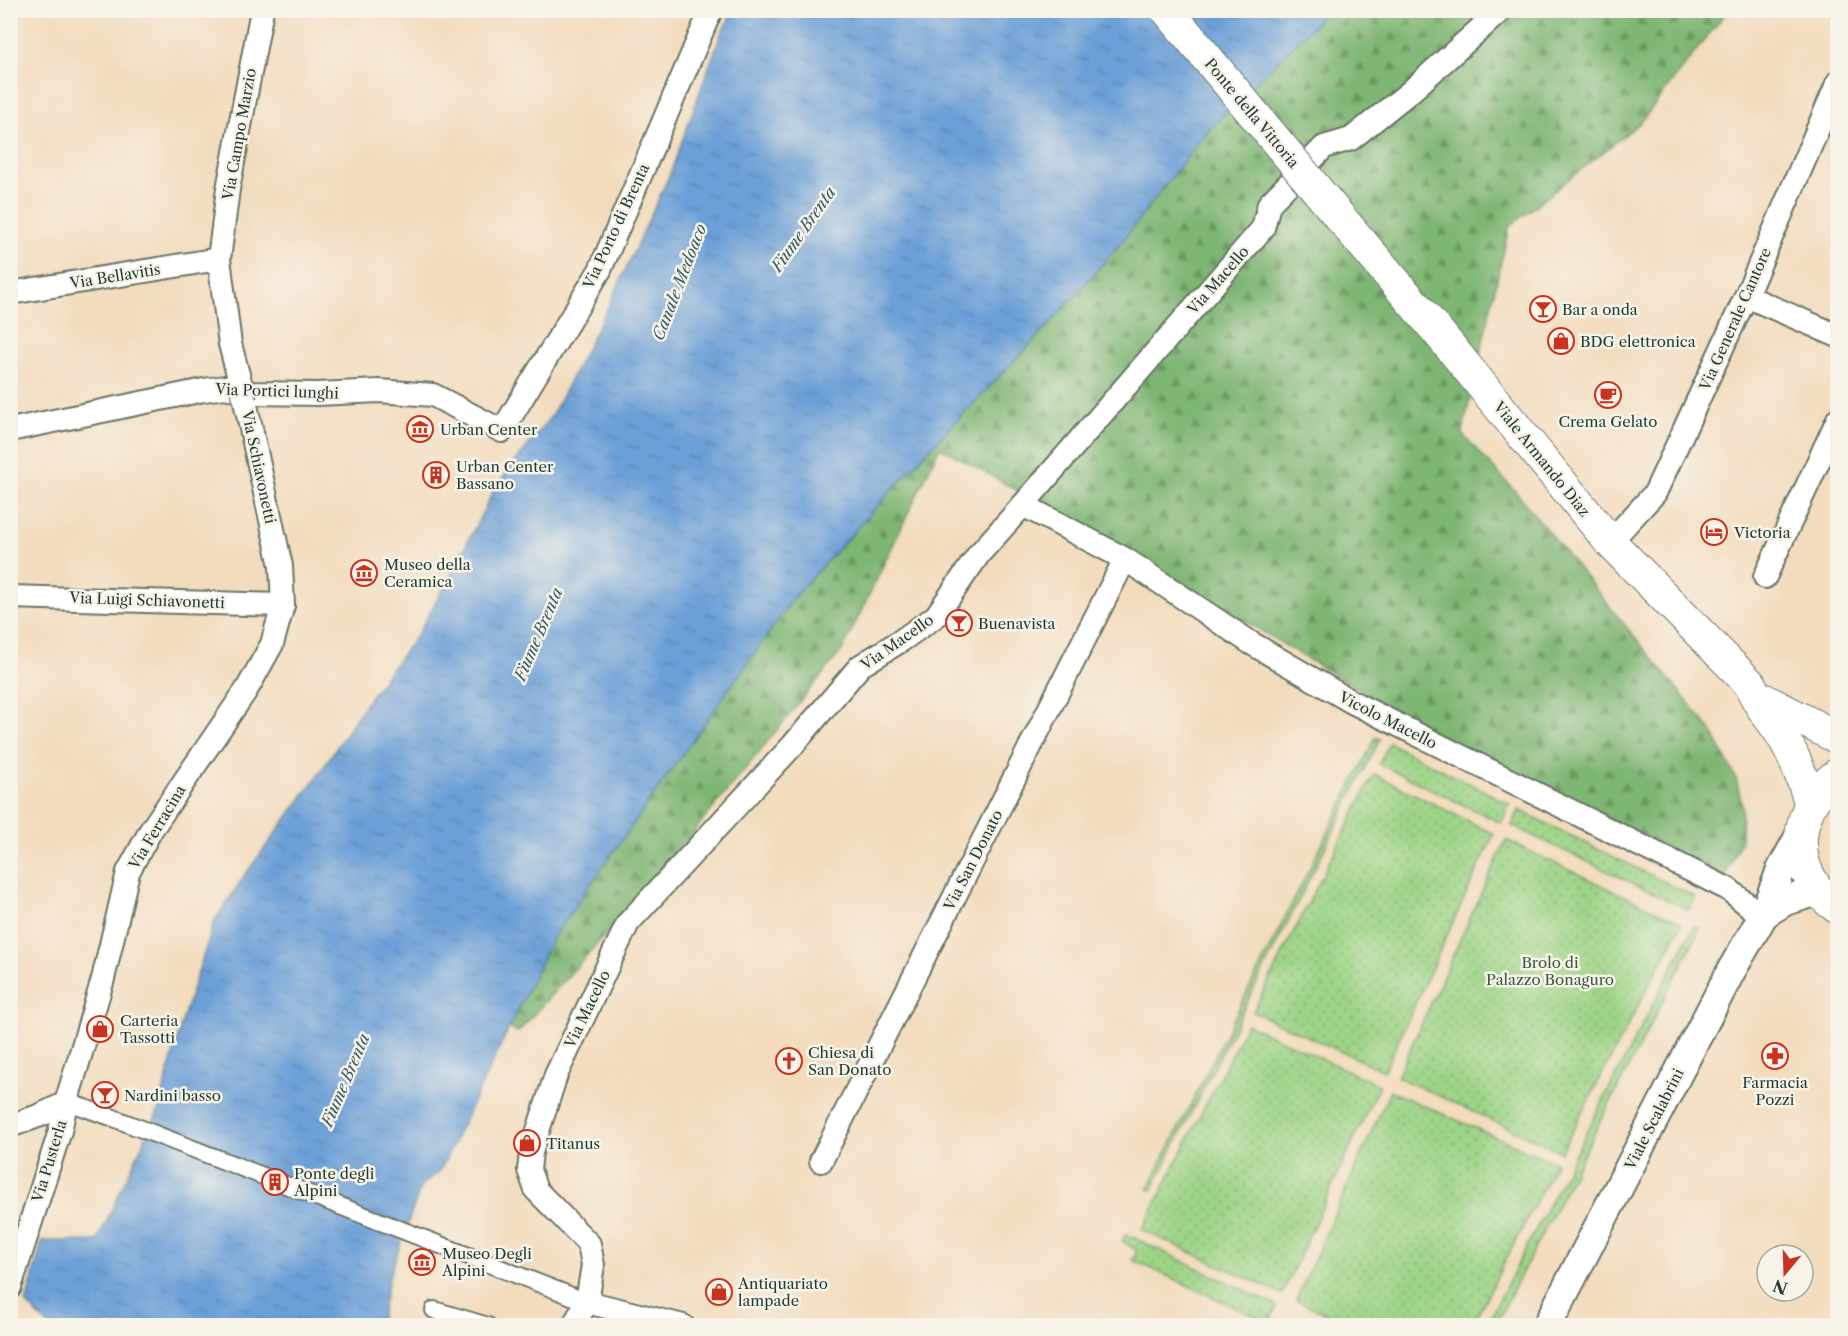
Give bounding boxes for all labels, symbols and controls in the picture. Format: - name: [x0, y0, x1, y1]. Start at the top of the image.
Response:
- street label: Ponte della Vittoria: [1201, 54, 1303, 172]
- street label: Via Campo Marzio: [218, 66, 260, 202]
- street label: Via Porto di Brenta: [578, 160, 653, 293]
- water label: Fiume Brenta: [765, 182, 840, 277]
- water label: Canale Medoaco: [648, 221, 710, 343]
- street label: Via Macello: [1182, 242, 1253, 319]
- street label: Via Generale Cantore: [1695, 245, 1775, 394]
- street label: Via Bellavitis: [67, 259, 162, 293]
- bar icon: Bar a onda: [1528, 294, 1558, 324]
- place label: Bar a onda: [1562, 300, 1638, 319]
- shop icon: BDG elettronica: [1546, 326, 1576, 356]
- place label: BDG elettronica: [1580, 332, 1696, 351]
- street label: Via Portici lunghi: [214, 379, 339, 403]
- cafe icon: Crema Gelato: [1593, 380, 1623, 410]
- street label: Viale Armando Diaz: [1489, 397, 1595, 521]
- street label: Via Schiavonetti: [238, 408, 280, 526]
- place label: Crema Gelato: [1558, 412, 1658, 431]
- museum icon: Urban Center: [405, 414, 435, 444]
- place label: Urban Center: [440, 420, 538, 439]
- place label: Urban Center Bassano: [456, 457, 554, 493]
- building icon: Urban Center Bassano: [421, 460, 451, 490]
- hotel icon: Victoria: [1699, 517, 1729, 547]
- place label: Victoria: [1733, 523, 1791, 542]
- place label: Museo della Ceramica: [384, 555, 471, 591]
- museum icon: Museo della Ceramica: [349, 558, 379, 588]
- water label: Fiume Brenta: [509, 584, 567, 685]
- street label: Via Luigi Schiavonetti: [68, 588, 225, 612]
- bar icon: Buenavista: [944, 608, 974, 638]
- street label: Via Macello: [856, 610, 937, 675]
- place label: Buenavista: [978, 614, 1055, 633]
- street label: Vicolo Macello: [1335, 687, 1440, 753]
- street label: Via Ferracina: [124, 781, 190, 873]
- street label: Via San Donato: [939, 806, 1007, 914]
- park label: Brolo di Palazzo Bonaguro: [1486, 953, 1614, 989]
- street label: Via Macello: [560, 967, 614, 1052]
- place label: Carteria Tassotti: [120, 1011, 178, 1047]
- shop icon: Carteria Tassotti: [85, 1014, 115, 1044]
- water label: Fiume Brenta: [316, 1030, 374, 1131]
- pharmacy icon: Farmacia Pozzi: [1760, 1041, 1790, 1071]
- place label: Chiesa di San Donato: [808, 1043, 891, 1079]
- church icon: Chiesa di San Donato: [774, 1046, 804, 1076]
- street label: Viale Scalabrini: [1620, 1065, 1688, 1174]
- place label: Farmacia Pozzi: [1742, 1073, 1808, 1109]
- bar icon: Nardini basso: [90, 1080, 120, 1110]
- place label: Nardini basso: [124, 1086, 221, 1105]
- street label: Via Pusterla: [27, 1117, 71, 1205]
- shop icon: Titanus: [512, 1128, 542, 1158]
- place label: Titanus: [546, 1134, 600, 1153]
- place label: Ponte degli Alpini: [293, 1164, 375, 1200]
- building icon: Ponte degli Alpini: [260, 1167, 290, 1197]
- north arrow: [1755, 1243, 1815, 1303]
- place label: Museo Degli Alpini: [441, 1244, 532, 1280]
- museum icon: Museo Degli Alpini: [407, 1247, 437, 1277]
- place label: Antiquariato lampade: [737, 1274, 828, 1310]
- text: N: [1770, 1275, 1790, 1299]
- shop icon: Antiquariato lampade: [704, 1277, 734, 1307]

